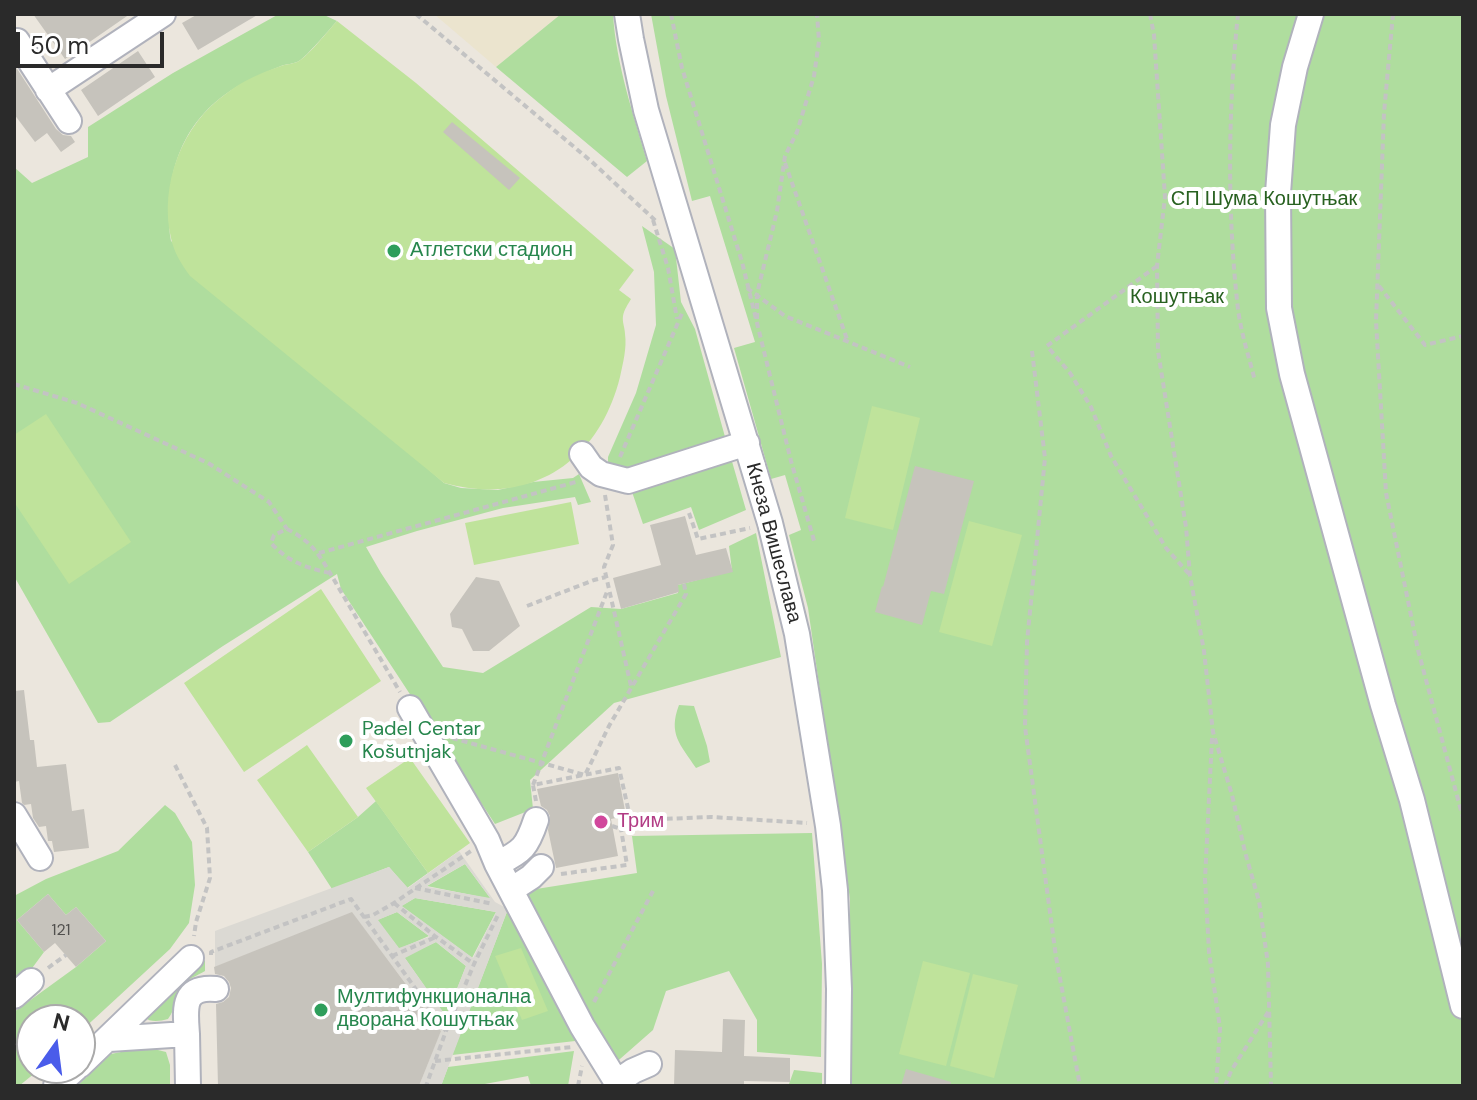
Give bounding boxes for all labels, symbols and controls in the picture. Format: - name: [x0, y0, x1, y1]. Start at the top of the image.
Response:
- scale bar: [20, 16, 168, 66]
- text: 50 m: [30, 30, 89, 61]
- park label: СП Шума Кошутњак: [1171, 188, 1357, 212]
- place label: Атлетски стадион: [410, 239, 573, 263]
- marker: Атлетски стадион: [385, 242, 403, 260]
- park label: Кошутњак: [1130, 286, 1224, 310]
- street label: Кнеза Вишеслава: [740, 460, 806, 626]
- place label: Padel Centar Košutnjak: [362, 718, 481, 765]
- marker: Padel Centar Košutnjak: [337, 732, 355, 750]
- place label: Трим: [617, 810, 664, 834]
- marker: Трим: [592, 813, 610, 831]
- house number: 121: [51, 921, 71, 941]
- place label: Мултифункционална дворана Кошутњак: [337, 986, 531, 1033]
- marker: Мултифункционална дворана Кошутњак: [312, 1001, 330, 1019]
- north arrow: [16, 1004, 96, 1084]
- text: N: [50, 1006, 73, 1038]

